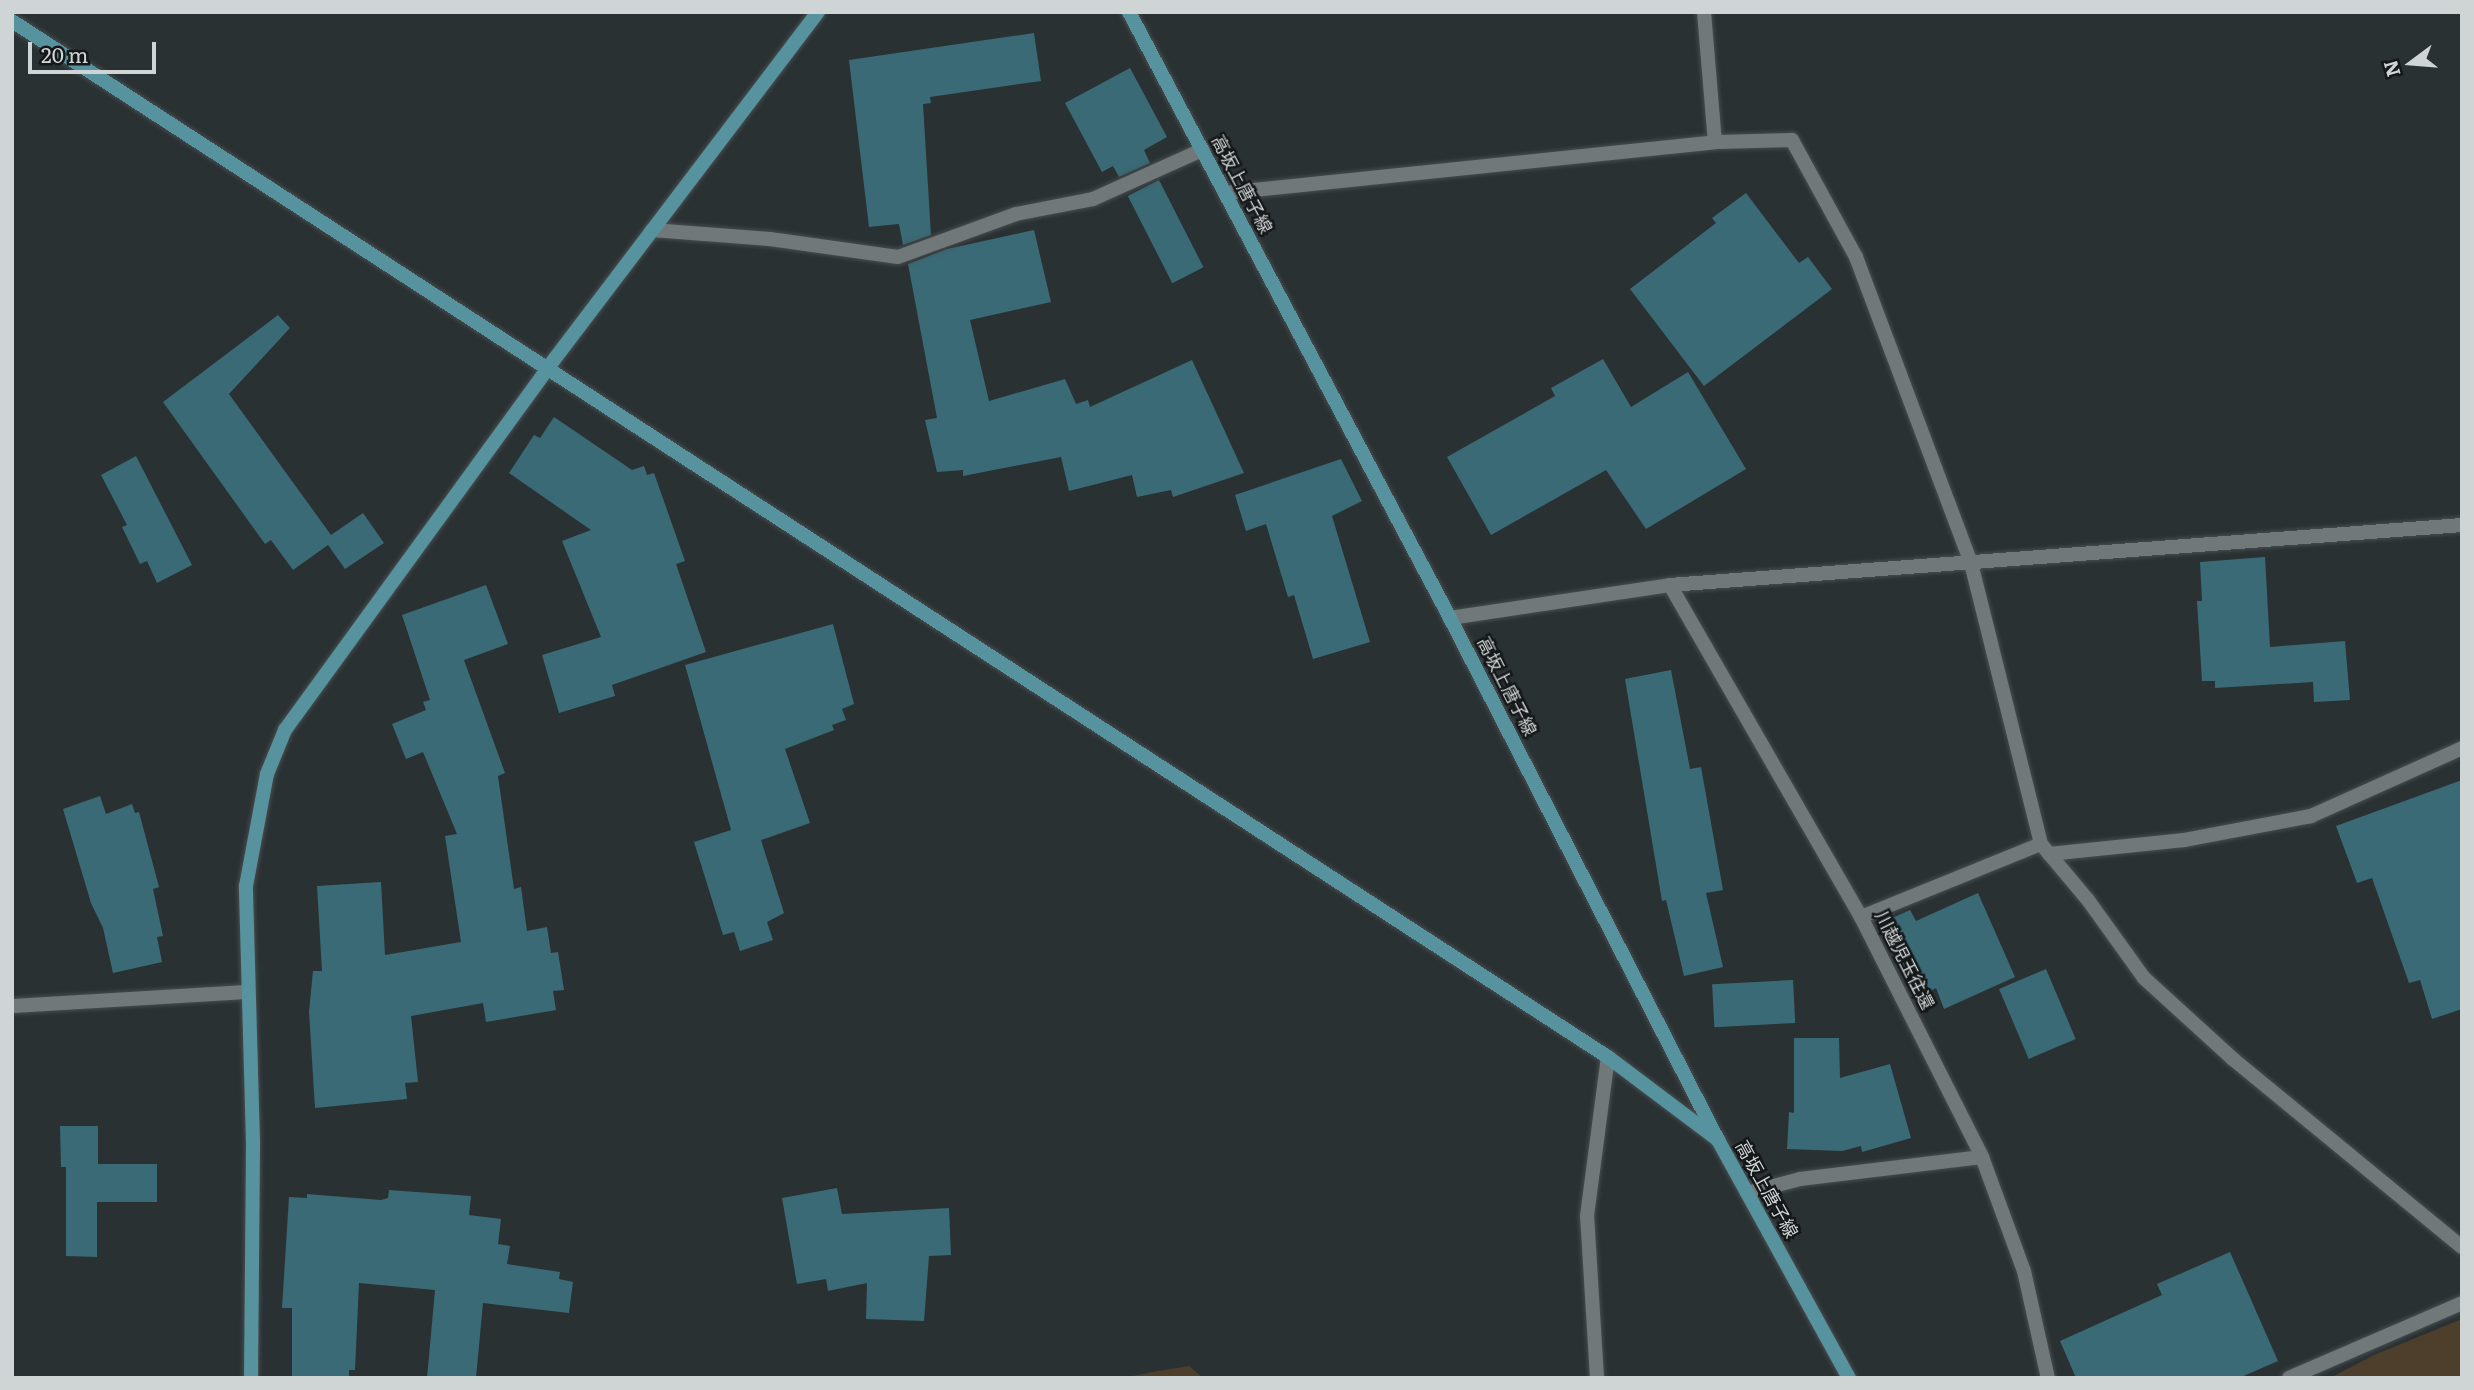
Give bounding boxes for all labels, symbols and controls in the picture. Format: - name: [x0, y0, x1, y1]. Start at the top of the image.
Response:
- scale bar: [32, 28, 159, 72]
- north arrow: [2376, 28, 2446, 98]
- text: 20 m: [41, 38, 88, 69]
- text: N: [2375, 57, 2406, 80]
- street label: 高坂上唐子線: [1207, 131, 1277, 237]
- street label: 高坂上唐子線: [1473, 633, 1541, 739]
- street label: 川越児玉往還: [1871, 907, 1939, 1013]
- street label: 高坂上唐子線: [1731, 1137, 1803, 1241]

